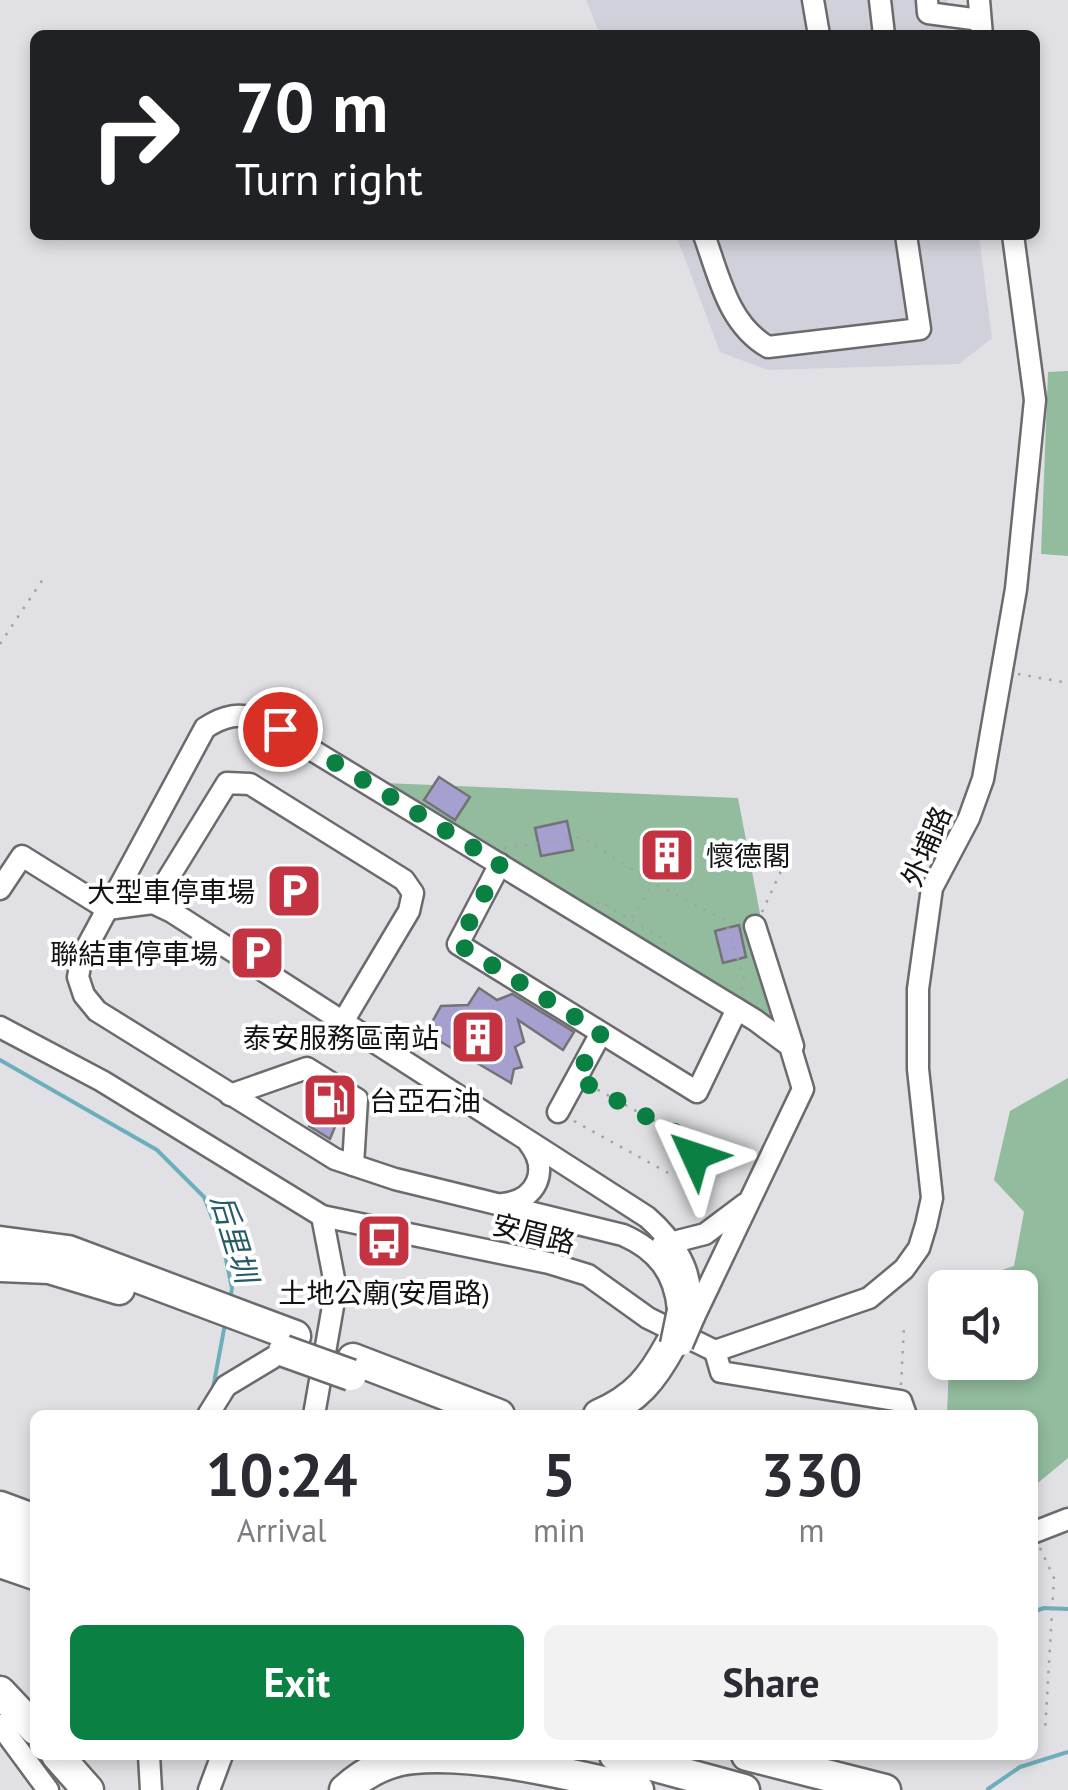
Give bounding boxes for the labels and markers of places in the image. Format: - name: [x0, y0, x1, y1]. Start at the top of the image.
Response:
- pin: [238, 687, 323, 772]
- building icon: 懷德閣: [637, 825, 697, 885]
- place label: 懷德閣: [706, 837, 790, 874]
- parking icon: 大型車停車場: [264, 861, 324, 921]
- place label: 大型車停車場: [87, 873, 255, 910]
- parking icon: 聯結車停車場: [227, 923, 287, 983]
- place label: 聯結車停車場: [50, 935, 218, 972]
- building icon: 泰安服務區南站: [448, 1007, 508, 1067]
- place label: 泰安服務區南站: [243, 1019, 439, 1056]
- fuel station icon: 台亞石油: [300, 1070, 360, 1130]
- place label: 台亞石油: [369, 1082, 481, 1119]
- bus stop icon: 土地公廟(安眉路): [354, 1211, 414, 1271]
- place label: 土地公廟(安眉路): [278, 1274, 490, 1311]

